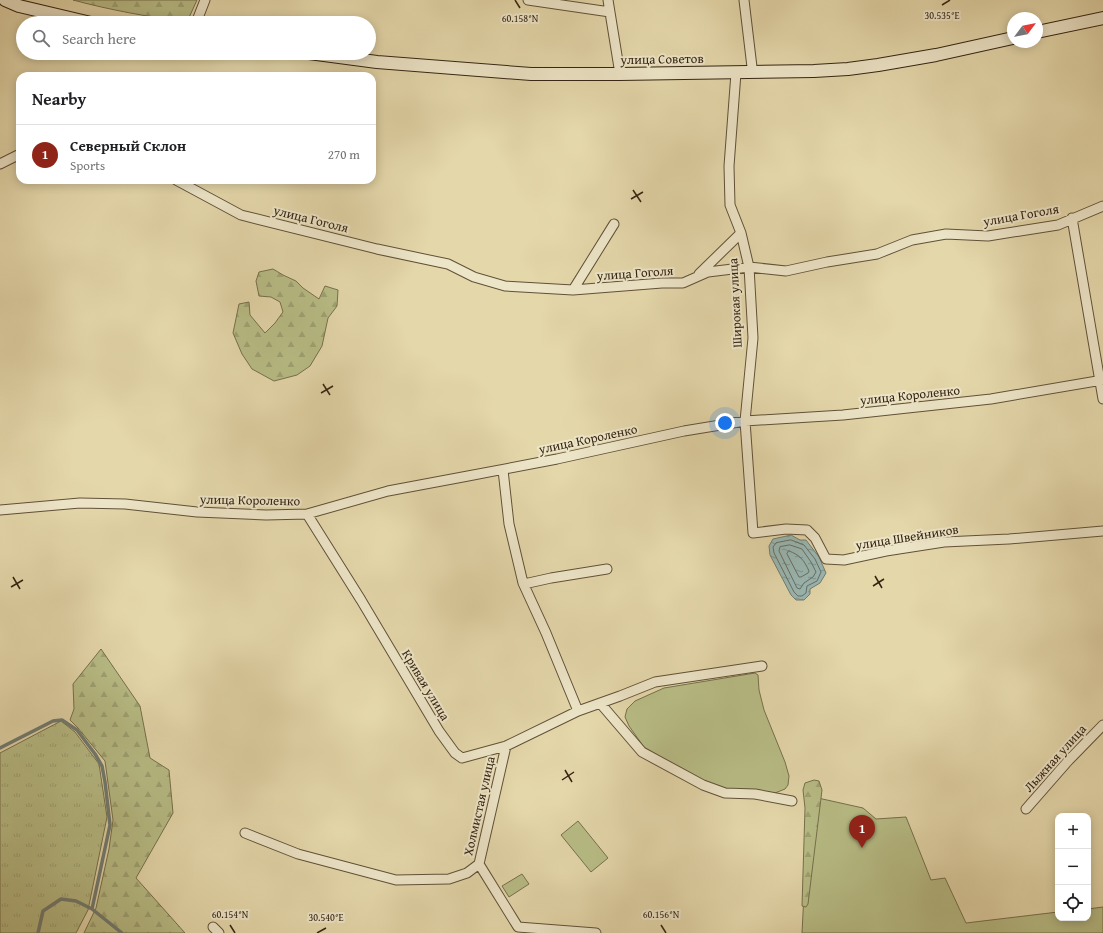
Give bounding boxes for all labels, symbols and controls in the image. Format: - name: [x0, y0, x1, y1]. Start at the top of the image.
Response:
- text: 30.535°E: [924, 8, 960, 23]
- text: 60.158°N: [502, 11, 539, 26]
- north arrow: [1007, 12, 1043, 48]
- search box: [16, 16, 376, 60]
- icon: search: [30, 27, 52, 49]
- text: Search here: [62, 28, 136, 49]
- street label: улица Советов: [619, 49, 704, 69]
- text: Nearby: [32, 86, 86, 111]
- text: Северный Склон: [70, 135, 186, 156]
- text: 1: [42, 145, 48, 164]
- text: 270 m: [328, 145, 360, 164]
- text: Sports: [70, 156, 105, 175]
- street label: улица Гоголя: [981, 199, 1061, 231]
- street label: улица Гоголя: [270, 200, 351, 238]
- street label: Широкая улица: [723, 257, 747, 348]
- street label: улица Гоголя: [595, 261, 674, 285]
- street label: улица Короленко: [858, 380, 961, 410]
- your location: [715, 413, 735, 433]
- street label: улица Короленко: [536, 419, 639, 459]
- street label: улица Короленко: [199, 490, 301, 510]
- street label: улица Швейников: [853, 519, 960, 555]
- street label: Кривая улица: [397, 646, 455, 725]
- street label: Лыжная улица: [1019, 719, 1091, 796]
- street label: Холмистая улица: [458, 754, 500, 858]
- map controls: [1055, 813, 1091, 921]
- button: +: [1055, 813, 1091, 849]
- pin: 1: [849, 815, 875, 848]
- button: −: [1055, 849, 1091, 885]
- button: locate: [1055, 885, 1091, 921]
- text: 60.154°N: [212, 907, 249, 922]
- text: 60.156°N: [643, 907, 680, 922]
- text: 30.540°E: [308, 910, 344, 925]

